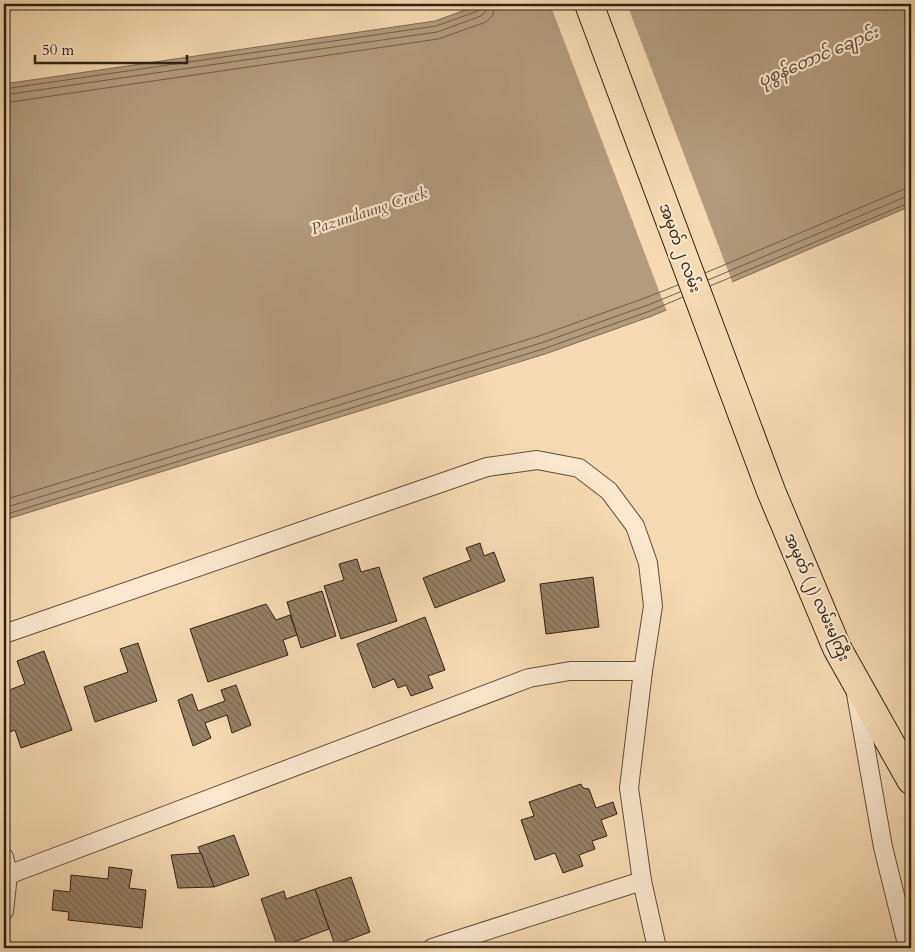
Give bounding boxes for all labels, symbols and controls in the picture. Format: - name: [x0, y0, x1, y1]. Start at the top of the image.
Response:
- water label: ပုစွန်တောင် ချောင်း: [754, 20, 884, 94]
- scale bar: [35, 32, 188, 64]
- text: 50 m: [42, 40, 74, 60]
- water label: Pazundaung Creek: [308, 182, 430, 240]
- street label: အမှတ် ၂ လမ်း: [653, 201, 705, 296]
- street label: အမှတ် (၂) လမ်းမကြီး: [778, 530, 854, 665]

